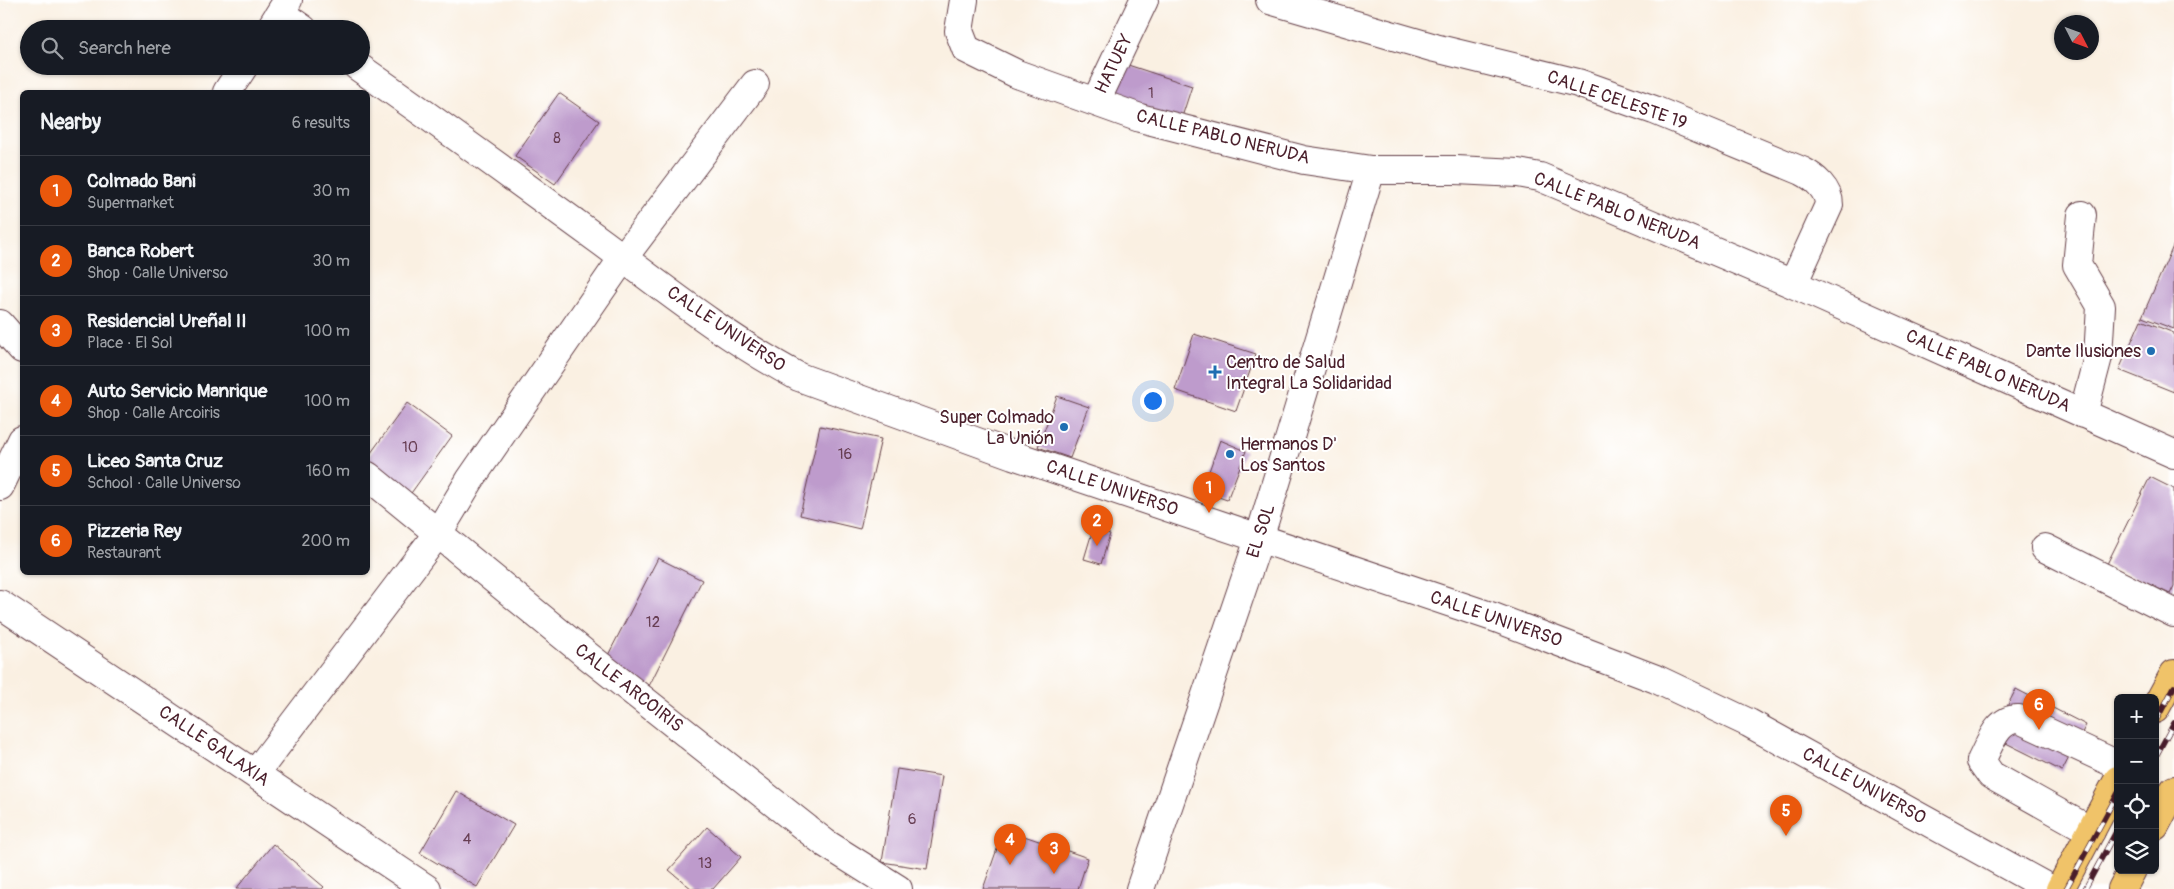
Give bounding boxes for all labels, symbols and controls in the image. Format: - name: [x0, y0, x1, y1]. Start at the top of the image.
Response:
- north arrow: [2054, 15, 2099, 60]
- search box: [20, 20, 370, 75]
- street label: HATUEY: [1090, 30, 1138, 98]
- icon: search: [38, 34, 66, 62]
- text: Search here: [78, 36, 171, 60]
- street label: CALLE CELESTE 19: [1544, 65, 1690, 135]
- house number: 1: [1148, 84, 1154, 103]
- street label: CALLE PABLO NERUDA: [1134, 104, 1312, 170]
- text: Nearby: [40, 109, 101, 136]
- text: 6 results: [292, 113, 350, 133]
- house number: 8: [553, 129, 561, 148]
- street label: CALLE PABLO NERUDA: [1530, 167, 1704, 255]
- text: Colmado Bani: [87, 169, 196, 193]
- text: 1: [53, 181, 59, 201]
- text: 30 m: [312, 181, 350, 201]
- text: Supermarket: [87, 193, 174, 213]
- text: Banca Robert: [87, 239, 194, 263]
- text: 2: [52, 251, 60, 271]
- text: 30 m: [312, 251, 350, 271]
- text: Shop · Calle Universo: [87, 263, 228, 283]
- street label: CALLE UNIVERSO: [662, 281, 790, 377]
- text: Residencial Ureñal II: [87, 309, 247, 333]
- text: 3: [52, 321, 60, 341]
- text: 100 m: [304, 321, 350, 341]
- street label: CALLE PABLO NERUDA: [1902, 324, 2074, 418]
- text: Place · El Sol: [87, 333, 173, 353]
- place label: Dante Ilusiones: [2026, 340, 2141, 363]
- marker: Dante Ilusiones: [2145, 345, 2157, 357]
- place label: Centro de Salud Integral La Solidaridad: [1226, 351, 1392, 395]
- marker: Centro de Salud Integral La Solidaridad: [1208, 365, 1222, 379]
- text: Auto Servicio Manrique: [87, 379, 267, 403]
- your location: [1140, 388, 1166, 414]
- text: 4: [51, 391, 61, 411]
- text: 100 m: [304, 391, 350, 411]
- text: Shop · Calle Arcoiris: [87, 403, 220, 423]
- place label: Super Colmado La Unión: [939, 406, 1054, 450]
- marker: Super Colmado La Unión: [1058, 421, 1070, 433]
- place label: Hermanos D' Los Santos: [1240, 433, 1337, 477]
- house number: 10: [402, 438, 418, 457]
- house number: 16: [838, 445, 852, 464]
- marker: Hermanos D' Los Santos: [1224, 448, 1236, 460]
- text: Liceo Santa Cruz: [87, 449, 223, 473]
- street label: CALLE UNIVERSO: [1043, 455, 1181, 521]
- text: 5: [52, 461, 60, 481]
- text: 160 m: [306, 461, 350, 481]
- pin: 1: [1193, 472, 1225, 513]
- text: School · Calle Universo: [87, 473, 241, 493]
- street label: EL SOL: [1241, 501, 1281, 561]
- pin: 2: [1081, 505, 1113, 546]
- text: Pizzeria Rey: [87, 519, 182, 543]
- text: 6: [51, 531, 61, 551]
- text: 200 m: [302, 531, 350, 551]
- text: Restaurant: [87, 543, 161, 563]
- street label: CALLE UNIVERSO: [1427, 586, 1565, 652]
- house number: 12: [646, 613, 660, 632]
- street label: CALLE ARCOIRIS: [570, 639, 688, 737]
- pin: 6: [2023, 689, 2055, 730]
- map controls: [2114, 694, 2159, 874]
- button: +: [2114, 694, 2159, 739]
- street label: CALLE GALAXIA: [154, 700, 274, 792]
- button: −: [2114, 739, 2159, 784]
- street label: CALLE UNIVERSO: [1798, 742, 1930, 830]
- button: locate: [2114, 784, 2159, 829]
- pin: 5: [1770, 795, 1802, 836]
- house number: 6: [908, 810, 916, 829]
- pin: 4: [994, 824, 1026, 865]
- button: layers: [2114, 829, 2159, 874]
- house number: 4: [463, 830, 472, 849]
- pin: 3: [1038, 833, 1070, 874]
- house number: 13: [698, 854, 712, 873]

